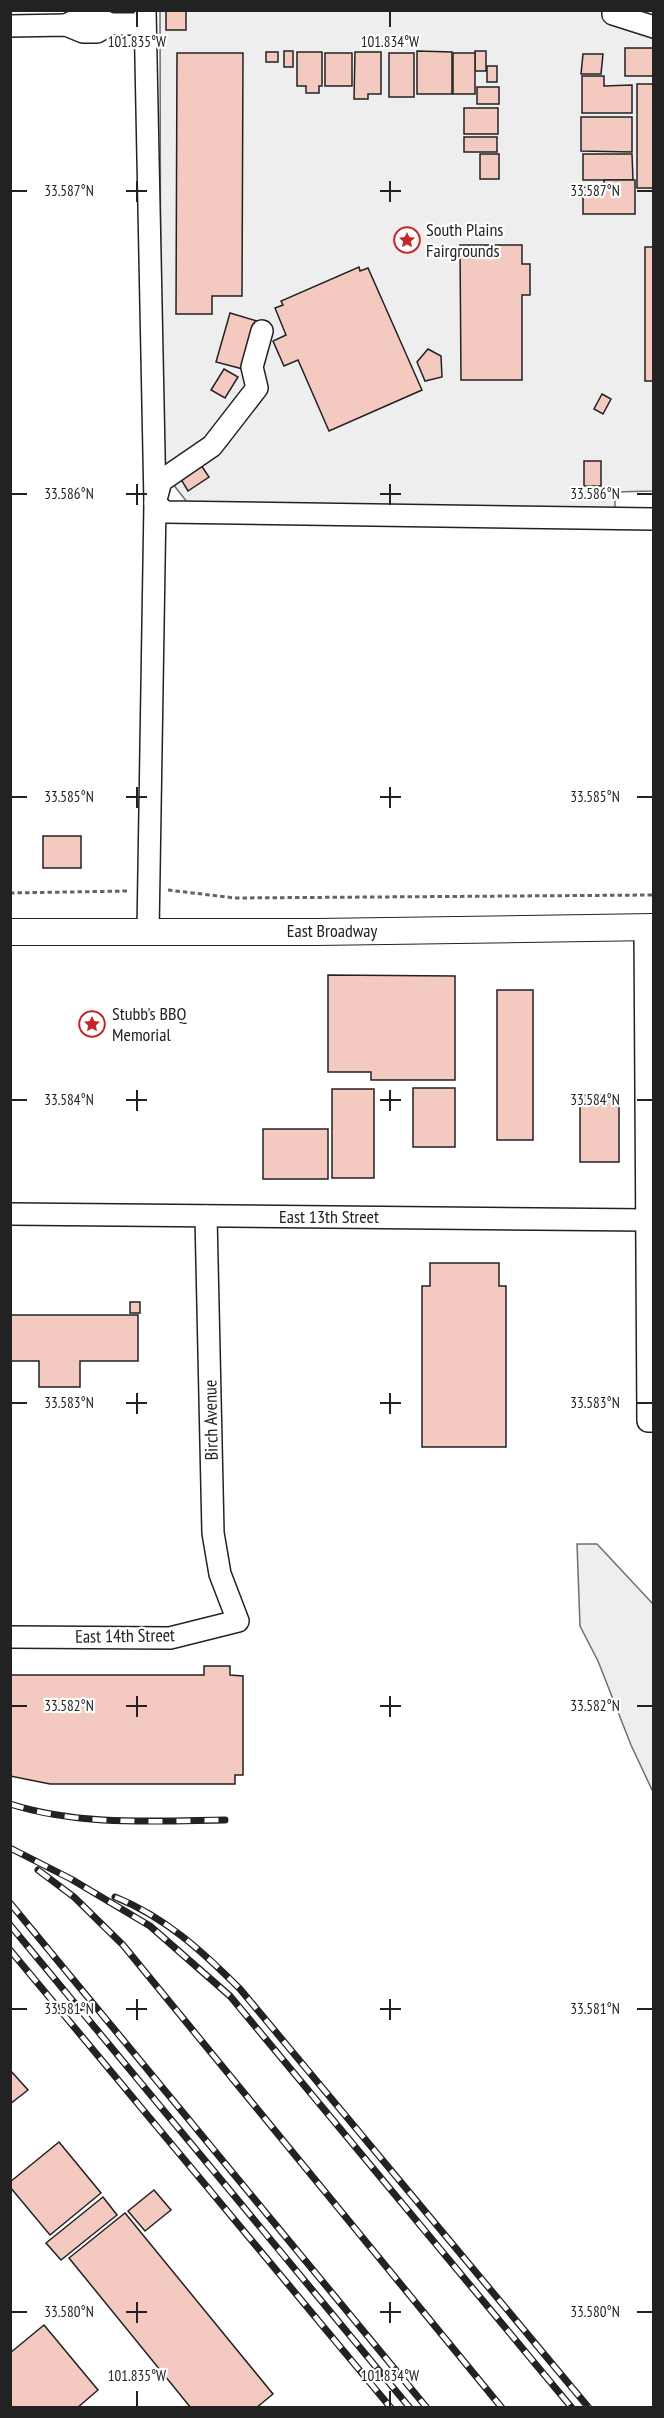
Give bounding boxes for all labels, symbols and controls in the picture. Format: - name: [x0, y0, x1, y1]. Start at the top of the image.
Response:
- text: 101.835°W: [108, 32, 166, 51]
- text: 101.834°W: [361, 32, 419, 51]
- text: 33.587°N: [44, 181, 94, 200]
- text: 33.587°N: [570, 181, 620, 200]
- place label: South Plains Fairgrounds: [426, 218, 503, 262]
- place icon: South Plains Fairgrounds: [392, 225, 422, 255]
- text: 33.586°N: [44, 484, 94, 503]
- text: 33.586°N: [570, 484, 620, 503]
- text: 33.585°N: [44, 787, 94, 806]
- text: 33.585°N: [570, 787, 620, 806]
- street label: East Broadway: [287, 919, 377, 942]
- place label: Stubb's BBQ Memorial: [112, 1002, 187, 1046]
- place icon: Stubb's BBQ Memorial: [77, 1009, 107, 1039]
- text: 33.584°N: [44, 1090, 94, 1109]
- text: 33.584°N: [570, 1090, 620, 1109]
- street label: East 13th Street: [279, 1205, 379, 1228]
- street label: Birch Avenue: [198, 1380, 223, 1460]
- text: 33.583°N: [44, 1393, 94, 1412]
- text: 33.583°N: [570, 1393, 620, 1412]
- street label: East 14th Street: [75, 1623, 175, 1648]
- text: 33.582°N: [44, 1696, 94, 1715]
- text: 33.582°N: [570, 1696, 620, 1715]
- text: 33.581°N: [44, 1999, 94, 2018]
- text: 33.581°N: [570, 1999, 620, 2018]
- text: 33.580°N: [44, 2302, 94, 2321]
- text: 33.580°N: [570, 2302, 620, 2321]
- text: 101.835°W: [108, 2366, 166, 2385]
- text: 101.834°W: [361, 2366, 419, 2385]

